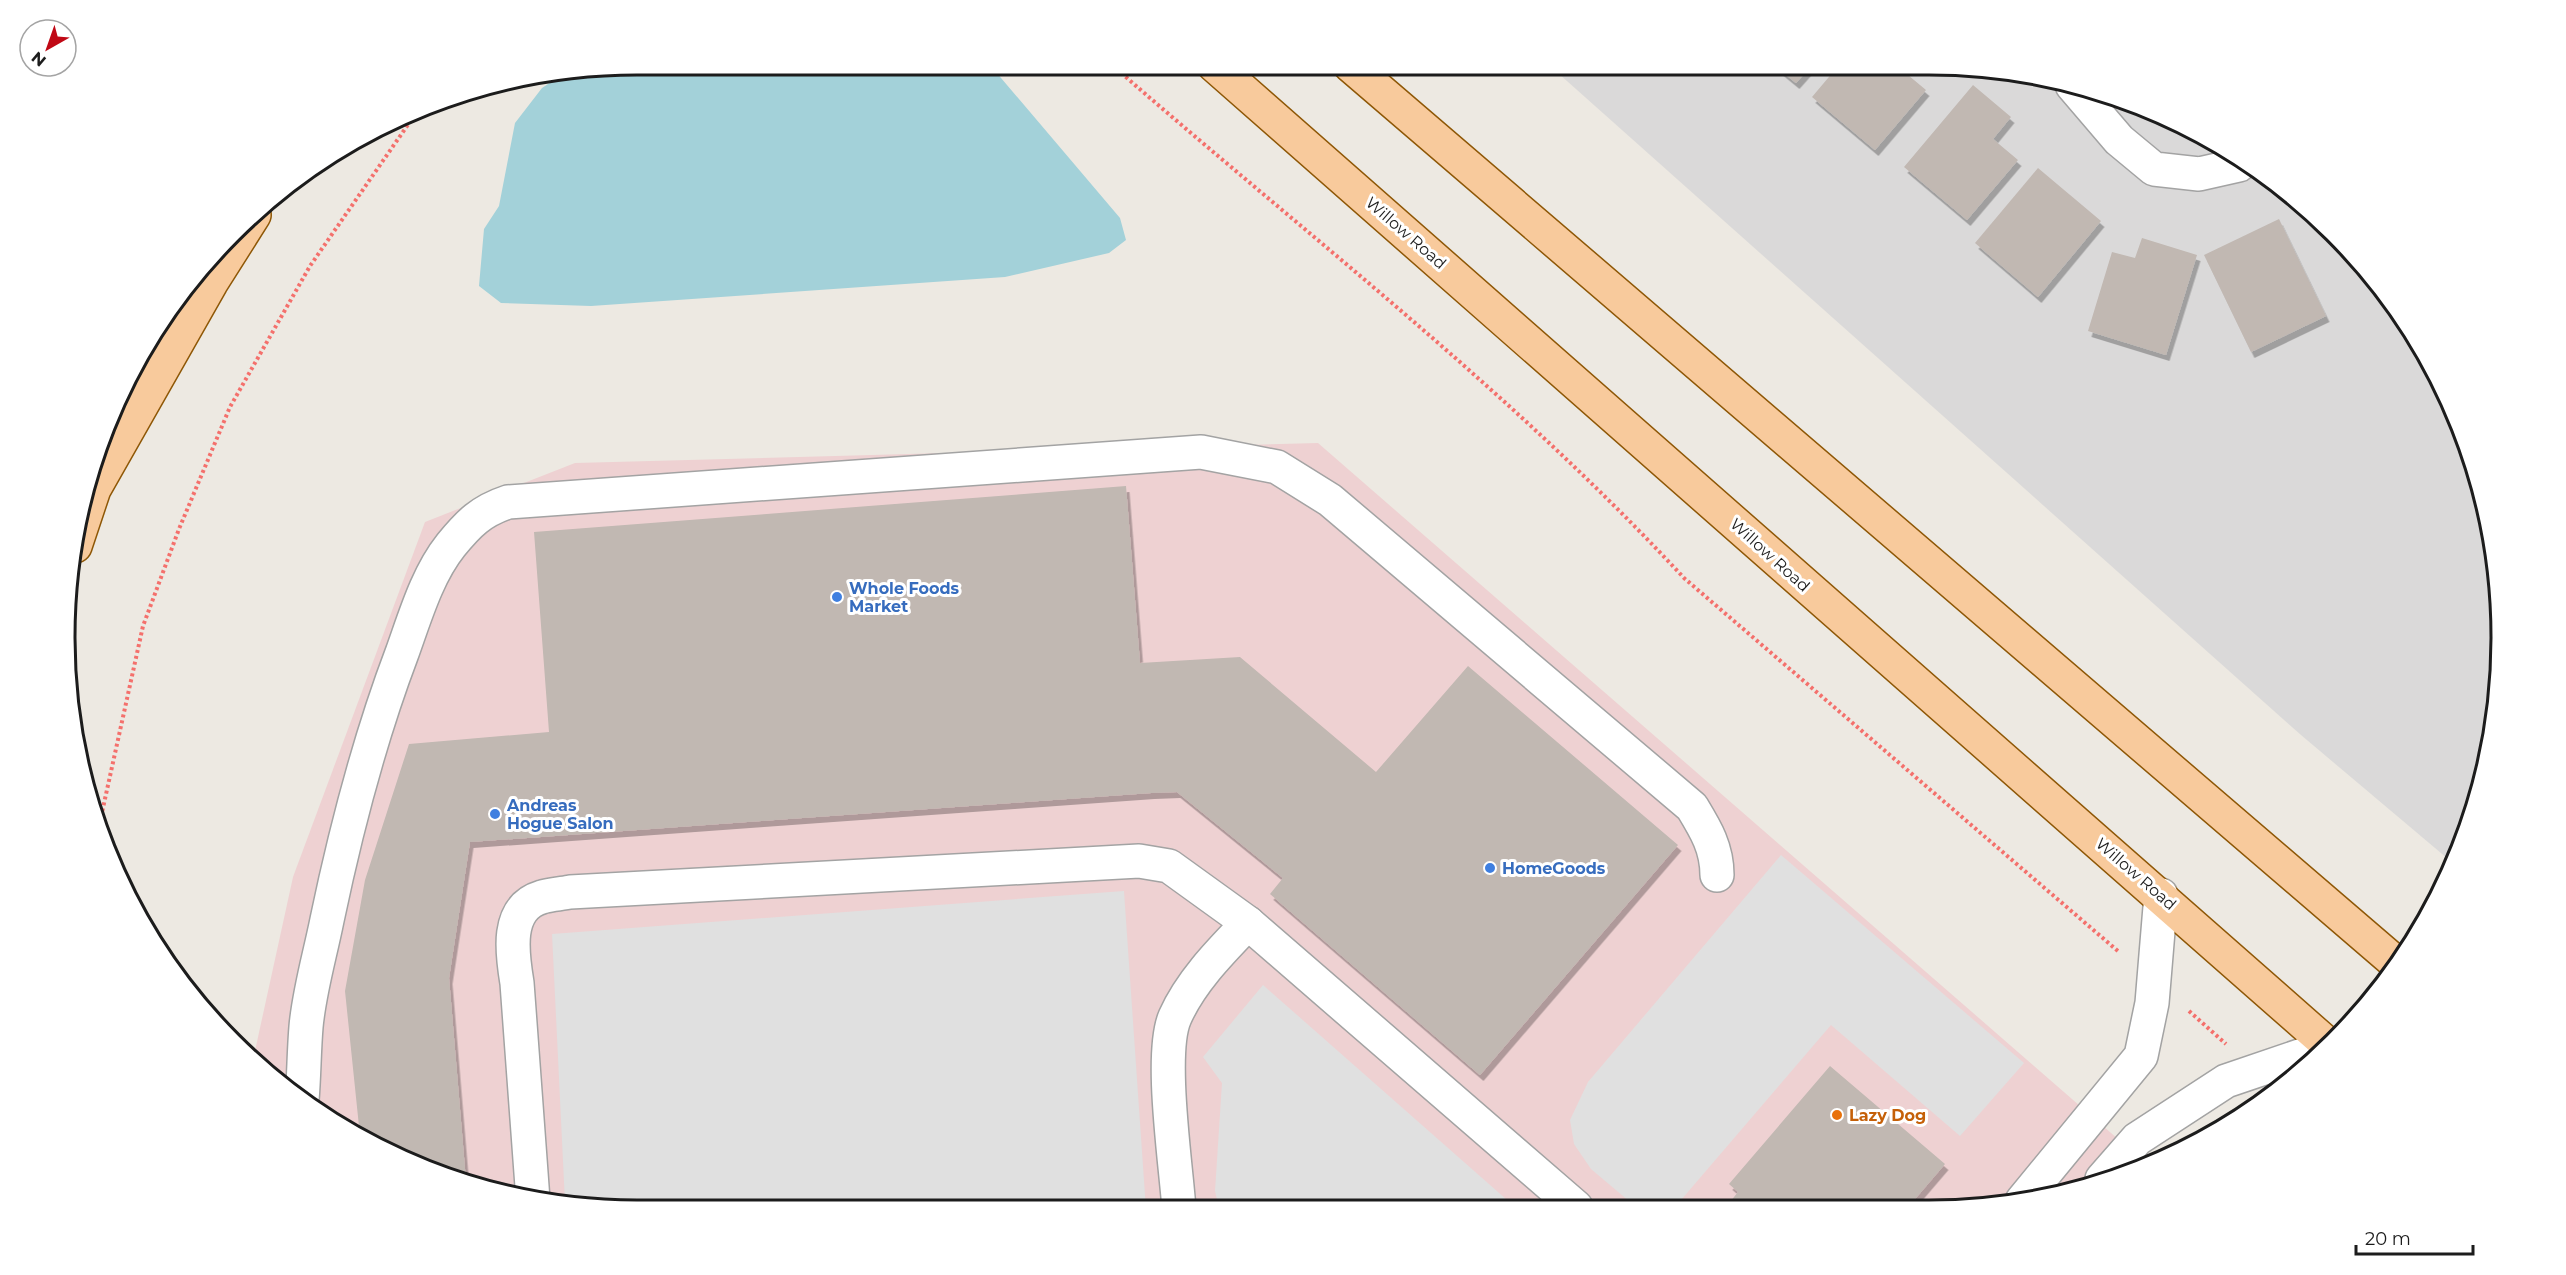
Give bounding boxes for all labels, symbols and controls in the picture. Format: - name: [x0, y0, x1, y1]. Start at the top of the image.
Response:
- north arrow: [18, 18, 78, 78]
- text: N: [28, 48, 50, 71]
- street label: Willow Road: [1362, 193, 1450, 273]
- street label: Willow Road: [1726, 514, 1814, 596]
- place label: Whole Foods Market: [849, 579, 960, 616]
- marker: Whole Foods Market: [830, 590, 844, 604]
- place label: Andreas Hogue Salon: [506, 796, 614, 833]
- marker: Andreas Hogue Salon: [488, 807, 502, 821]
- street label: Willow Road: [2092, 834, 2180, 914]
- place label: HomeGoods: [1502, 859, 1606, 878]
- marker: HomeGoods: [1483, 861, 1497, 875]
- place label: Lazy Dog: [1849, 1106, 1926, 1125]
- marker: Lazy Dog: [1830, 1108, 1844, 1122]
- scale bar: [2356, 1218, 2473, 1256]
- text: 20 m: [2365, 1228, 2411, 1250]

